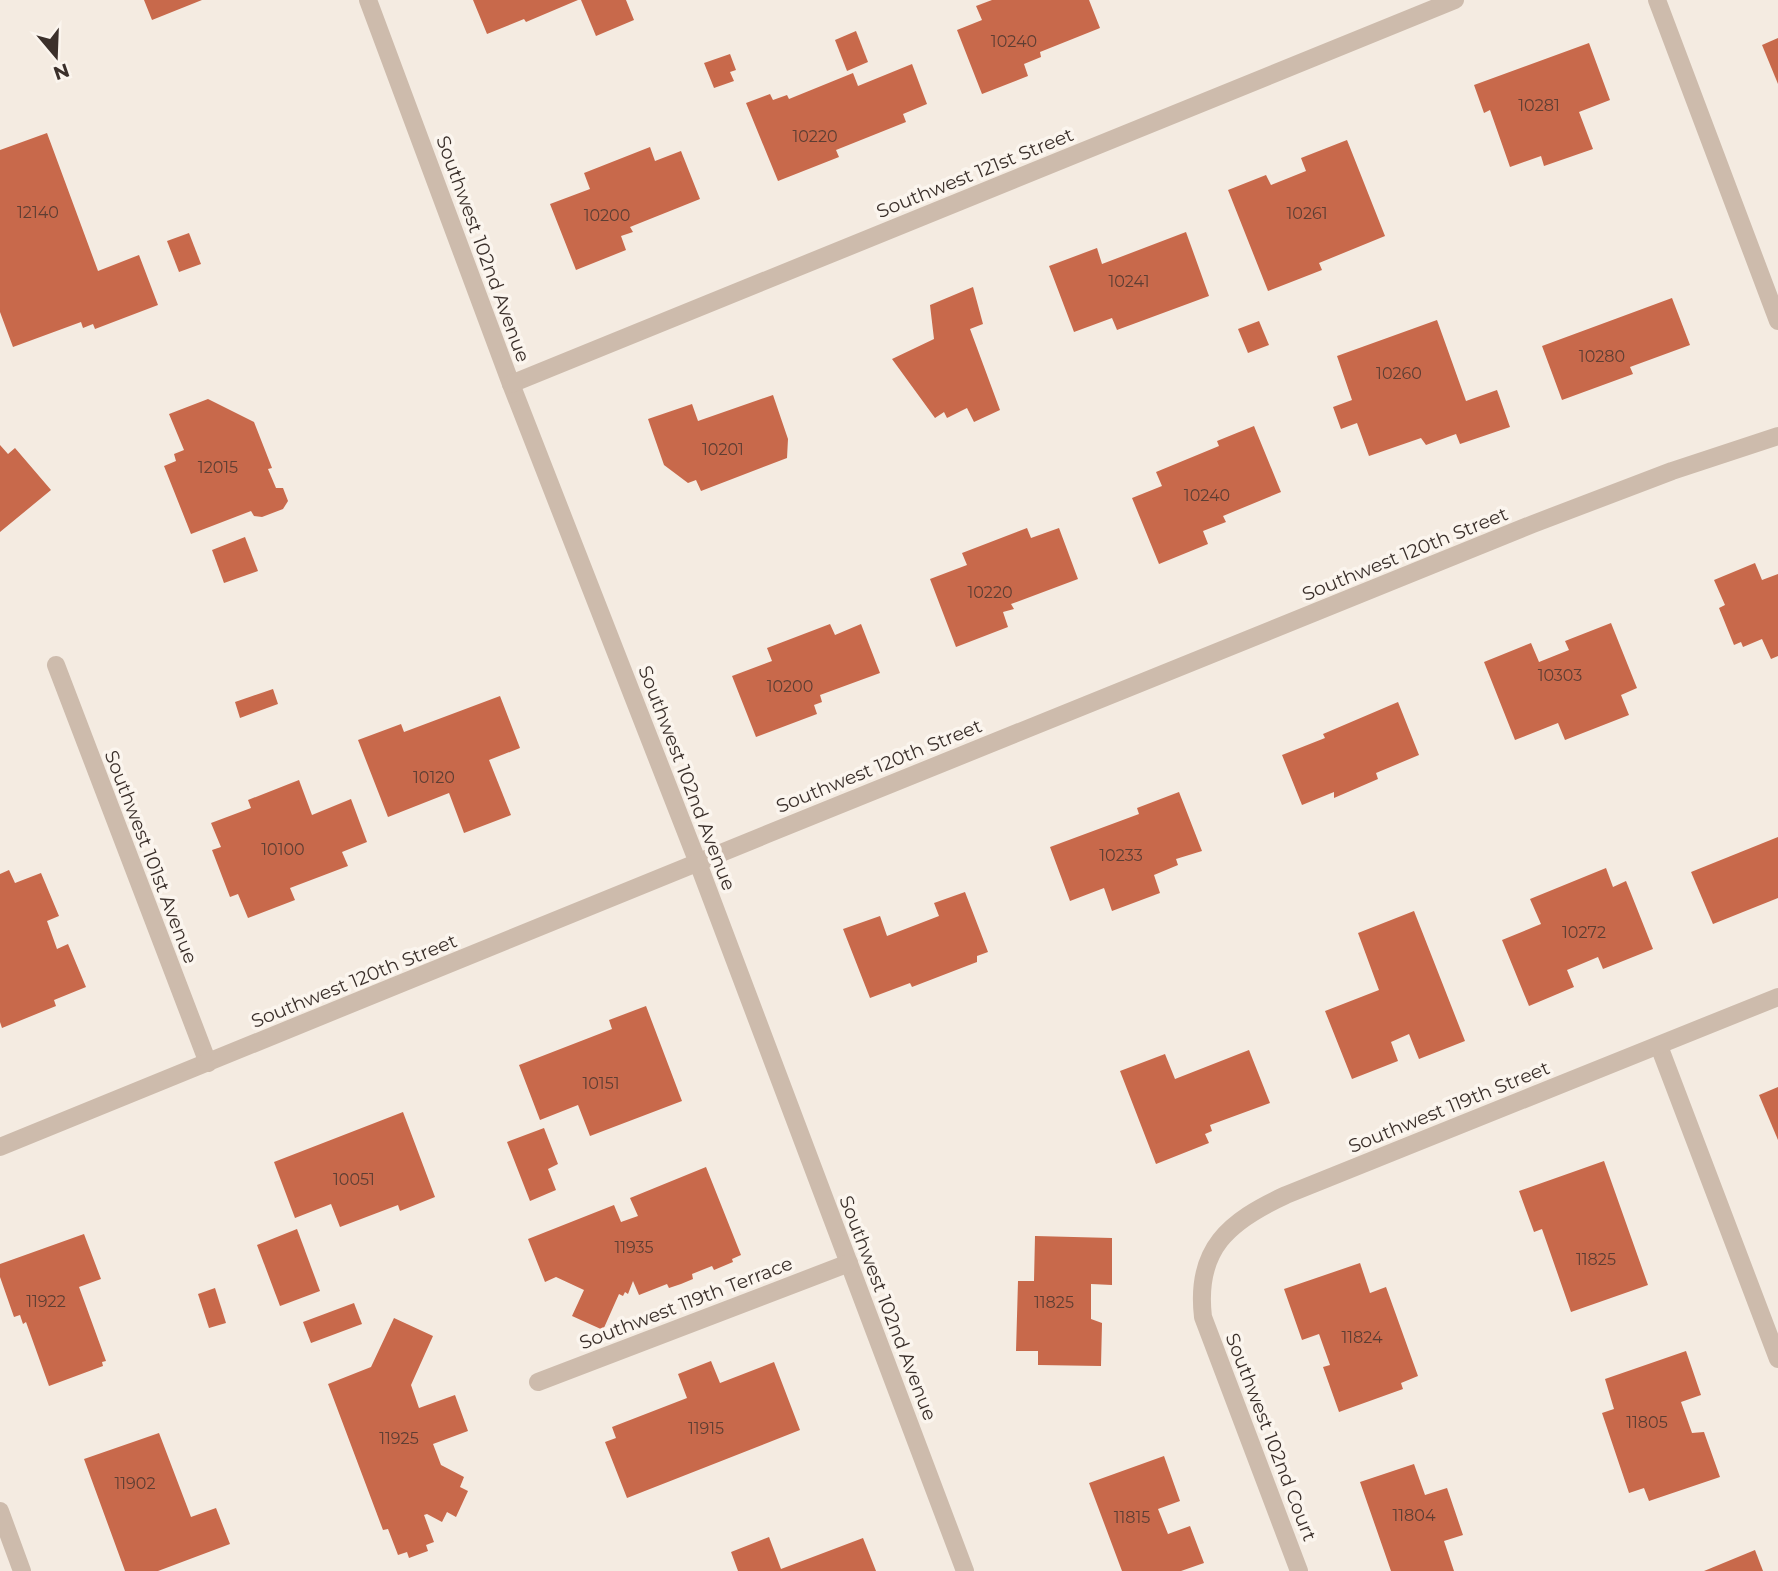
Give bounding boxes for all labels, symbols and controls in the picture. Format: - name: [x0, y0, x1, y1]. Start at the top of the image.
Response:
- north arrow: [21, 21, 91, 91]
- house number: 10240: [991, 32, 1037, 51]
- text: N: [50, 58, 72, 85]
- house number: 10281: [1518, 96, 1560, 115]
- street label: Southwest 121st Street: [873, 123, 1077, 223]
- house number: 10220: [792, 127, 838, 146]
- street label: Southwest 102nd Avenue: [431, 133, 535, 365]
- house number: 12140: [17, 203, 59, 222]
- house number: 10261: [1287, 204, 1327, 223]
- house number: 10200: [584, 206, 630, 225]
- house number: 10241: [1108, 272, 1150, 291]
- house number: 10280: [1579, 347, 1625, 366]
- house number: 10260: [1376, 364, 1422, 383]
- house number: 10201: [702, 440, 744, 459]
- house number: 12015: [198, 458, 238, 477]
- house number: 10240: [1184, 486, 1230, 505]
- street label: Southwest 120th Street: [1299, 502, 1512, 606]
- house number: 10220: [967, 583, 1013, 602]
- street label: Southwest 102nd Avenue: [633, 662, 741, 894]
- house number: 10303: [1538, 666, 1582, 685]
- house number: 10200: [767, 677, 813, 696]
- street label: Southwest 120th Street: [773, 714, 986, 818]
- street label: Southwest 101st Avenue: [100, 747, 202, 967]
- house number: 10120: [413, 768, 455, 787]
- house number: 10100: [261, 840, 305, 859]
- house number: 10233: [1099, 846, 1143, 865]
- house number: 10272: [1562, 923, 1606, 942]
- street label: Southwest 120th Street: [248, 929, 461, 1033]
- street label: Southwest 119th Street: [1345, 1056, 1553, 1158]
- house number: 10151: [583, 1074, 619, 1093]
- house number: 10051: [333, 1170, 375, 1189]
- street label: Southwest 102nd Avenue: [834, 1192, 942, 1424]
- house number: 11935: [614, 1238, 654, 1257]
- house number: 11825: [1576, 1250, 1616, 1269]
- street label: Southwest 119th Terrace: [576, 1252, 796, 1354]
- house number: 11922: [26, 1292, 66, 1311]
- house number: 11825: [1034, 1293, 1074, 1312]
- house number: 11824: [1341, 1328, 1383, 1347]
- street label: Southwest 102nd Court: [1221, 1330, 1321, 1544]
- house number: 11805: [1626, 1413, 1668, 1432]
- house number: 11915: [688, 1419, 724, 1438]
- house number: 11925: [379, 1429, 419, 1448]
- house number: 11902: [115, 1474, 155, 1493]
- house number: 11804: [1393, 1506, 1436, 1525]
- house number: 11815: [1114, 1508, 1150, 1527]

